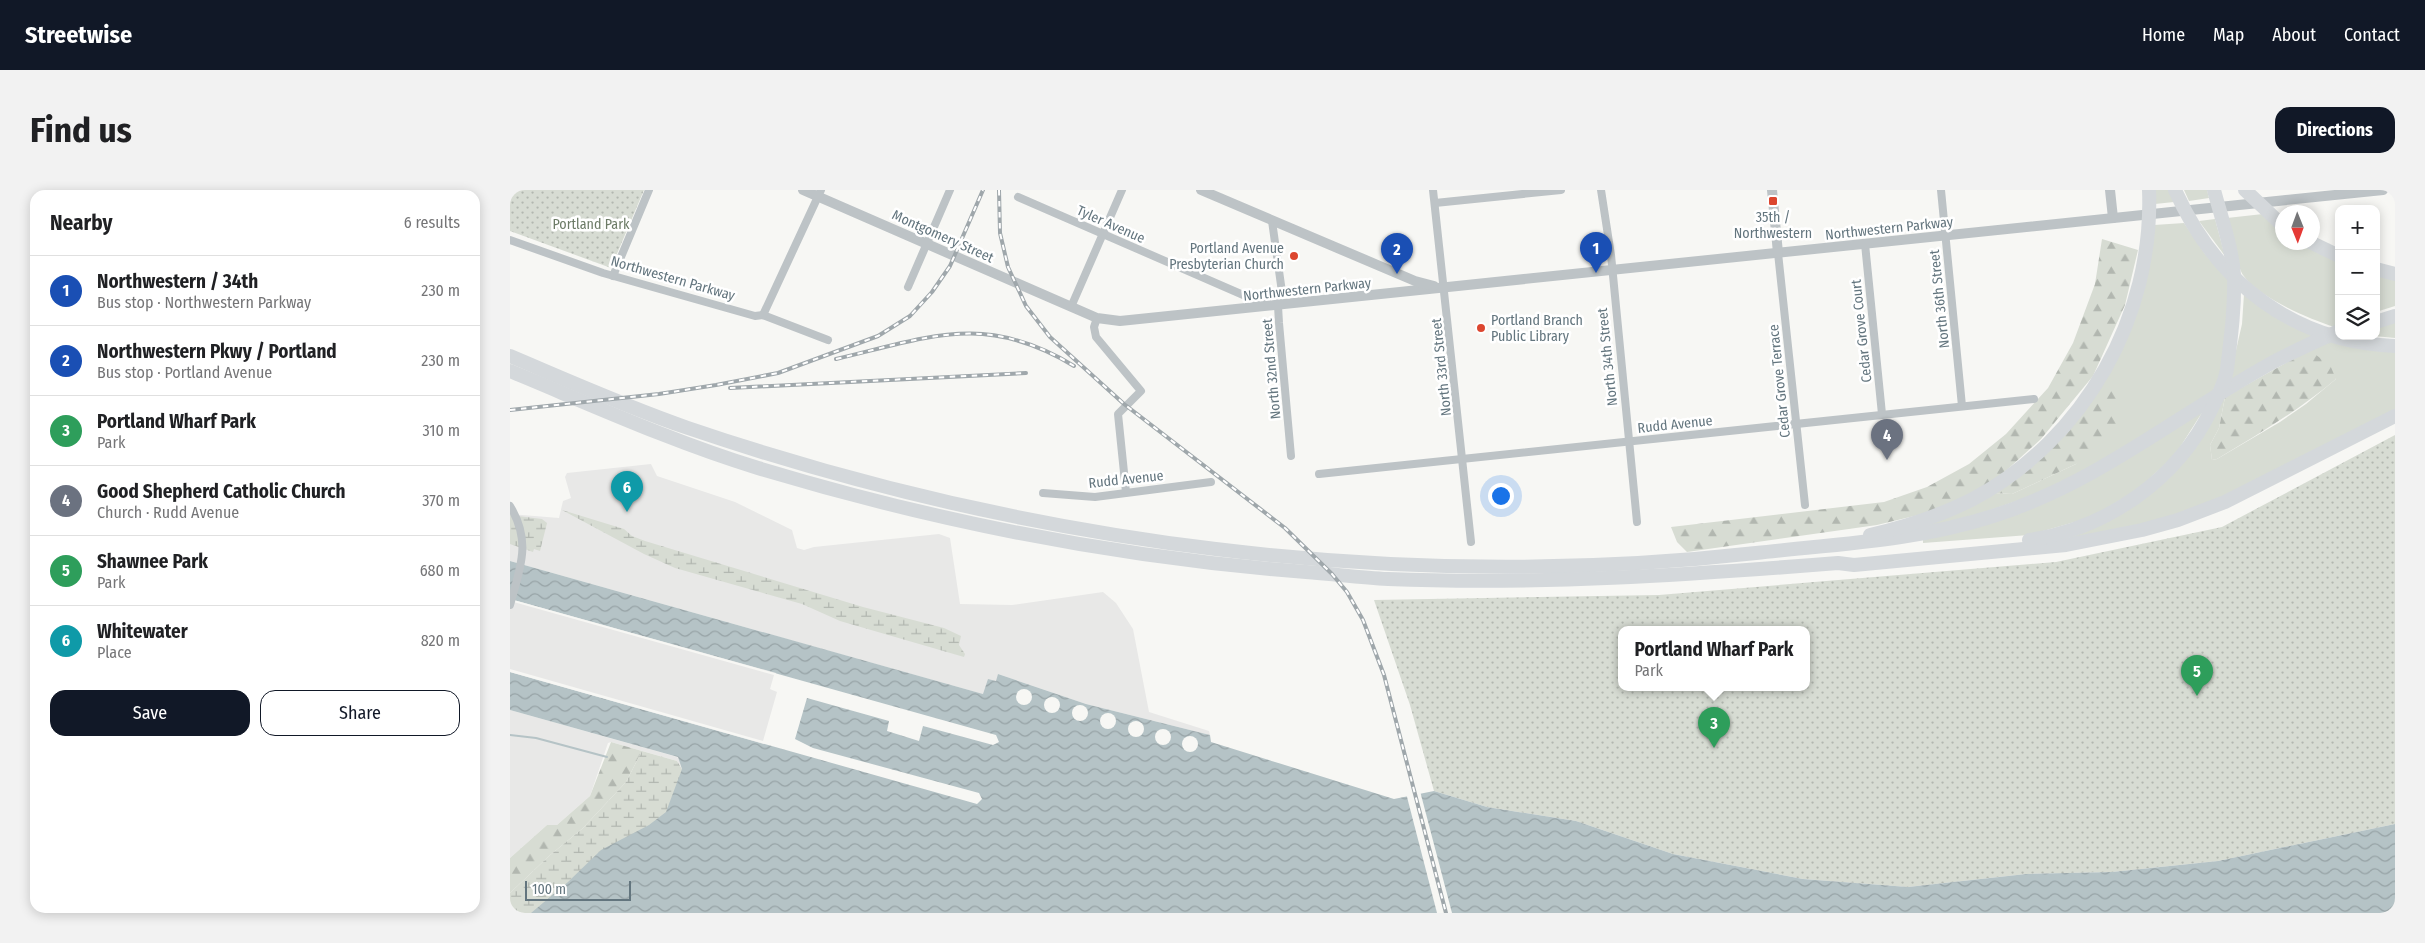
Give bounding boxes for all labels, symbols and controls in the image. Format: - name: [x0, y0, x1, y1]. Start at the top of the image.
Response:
- text: Streetwise: [25, 21, 132, 49]
- text: Home: [2142, 24, 2185, 46]
- text: Map: [2213, 24, 2244, 46]
- text: About: [2272, 24, 2316, 46]
- text: Contact: [2344, 24, 2400, 46]
- button: Directions: [2275, 107, 2395, 153]
- text: Find us: [30, 109, 132, 151]
- marker: 35th / Northwestern: [1767, 195, 1779, 207]
- street label: Tyler Avenue: [1074, 202, 1148, 247]
- north arrow: [2275, 205, 2320, 250]
- map controls: [2335, 205, 2380, 340]
- button: +: [2335, 205, 2380, 250]
- street label: Montgomery Street: [889, 206, 997, 267]
- place label: 35th / Northwestern: [1734, 209, 1812, 242]
- text: Nearby: [50, 210, 112, 236]
- text: 6 results: [404, 213, 460, 232]
- street label: Northwestern Parkway: [1824, 213, 1955, 244]
- park label: Portland Park: [552, 216, 630, 233]
- pin: 1: [1580, 232, 1612, 273]
- pin: 2: [1381, 233, 1413, 274]
- place label: Portland Avenue Presbyterian Church: [1169, 240, 1284, 273]
- street label: North 36th Street: [1926, 248, 1953, 349]
- marker: Portland Avenue Presbyterian Church: [1288, 250, 1300, 262]
- button: −: [2335, 250, 2380, 295]
- street label: Northwestern Parkway: [609, 253, 738, 305]
- text: Northwestern / 34th: [97, 270, 258, 293]
- street label: Northwestern Parkway: [1242, 274, 1373, 305]
- street label: Cedar Grove Court: [1848, 278, 1875, 383]
- text: 1: [63, 281, 69, 300]
- text: 230 m: [421, 281, 460, 300]
- text: Bus stop · Northwestern Parkway: [97, 293, 311, 312]
- button: layers: [2335, 295, 2380, 340]
- street label: North 34th Street: [1594, 307, 1621, 407]
- place label: Portland Branch Public Library: [1491, 312, 1583, 345]
- street label: North 33rd Street: [1428, 317, 1455, 417]
- street label: North 32nd Street: [1259, 318, 1284, 420]
- marker: Portland Branch Public Library: [1475, 322, 1487, 334]
- street label: Cedar Grove Terrace: [1765, 323, 1794, 439]
- text: Northwestern Pkwy / Portland: [97, 340, 337, 363]
- text: 2: [62, 351, 70, 370]
- text: 230 m: [421, 351, 460, 370]
- text: Bus stop · Portland Avenue: [97, 363, 272, 382]
- text: Portland Wharf Park: [97, 410, 256, 433]
- street label: Rudd Avenue: [1637, 412, 1713, 437]
- pin: 4: [1871, 419, 1903, 460]
- text: 3: [62, 421, 70, 440]
- text: 310 m: [423, 421, 460, 440]
- text: Park: [97, 433, 125, 452]
- street label: Rudd Avenue: [1088, 467, 1164, 492]
- pin: 6: [611, 471, 643, 512]
- text: Good Shepherd Catholic Church: [97, 480, 345, 503]
- your location: [1488, 483, 1514, 509]
- text: 4: [62, 491, 70, 510]
- text: 370 m: [422, 491, 460, 510]
- text: Church · Rudd Avenue: [97, 503, 239, 522]
- text: Shawnee Park: [97, 550, 208, 573]
- text: 5: [62, 561, 70, 580]
- text: 680 m: [420, 561, 460, 580]
- text: Park: [97, 573, 125, 592]
- text: Whitewater: [97, 620, 188, 643]
- popup: [1618, 626, 1810, 691]
- text: 6: [62, 631, 70, 650]
- text: 820 m: [421, 631, 460, 650]
- text: Portland Wharf Park: [1635, 638, 1793, 661]
- text: Place: [97, 643, 132, 662]
- pin: 5: [2181, 655, 2213, 696]
- text: Park: [1635, 661, 1663, 680]
- button: Save: [50, 690, 250, 736]
- button: Share: [260, 690, 460, 736]
- pin: 3: [1698, 707, 1730, 748]
- scale bar: [525, 878, 631, 901]
- text: 100 m: [532, 881, 566, 898]

